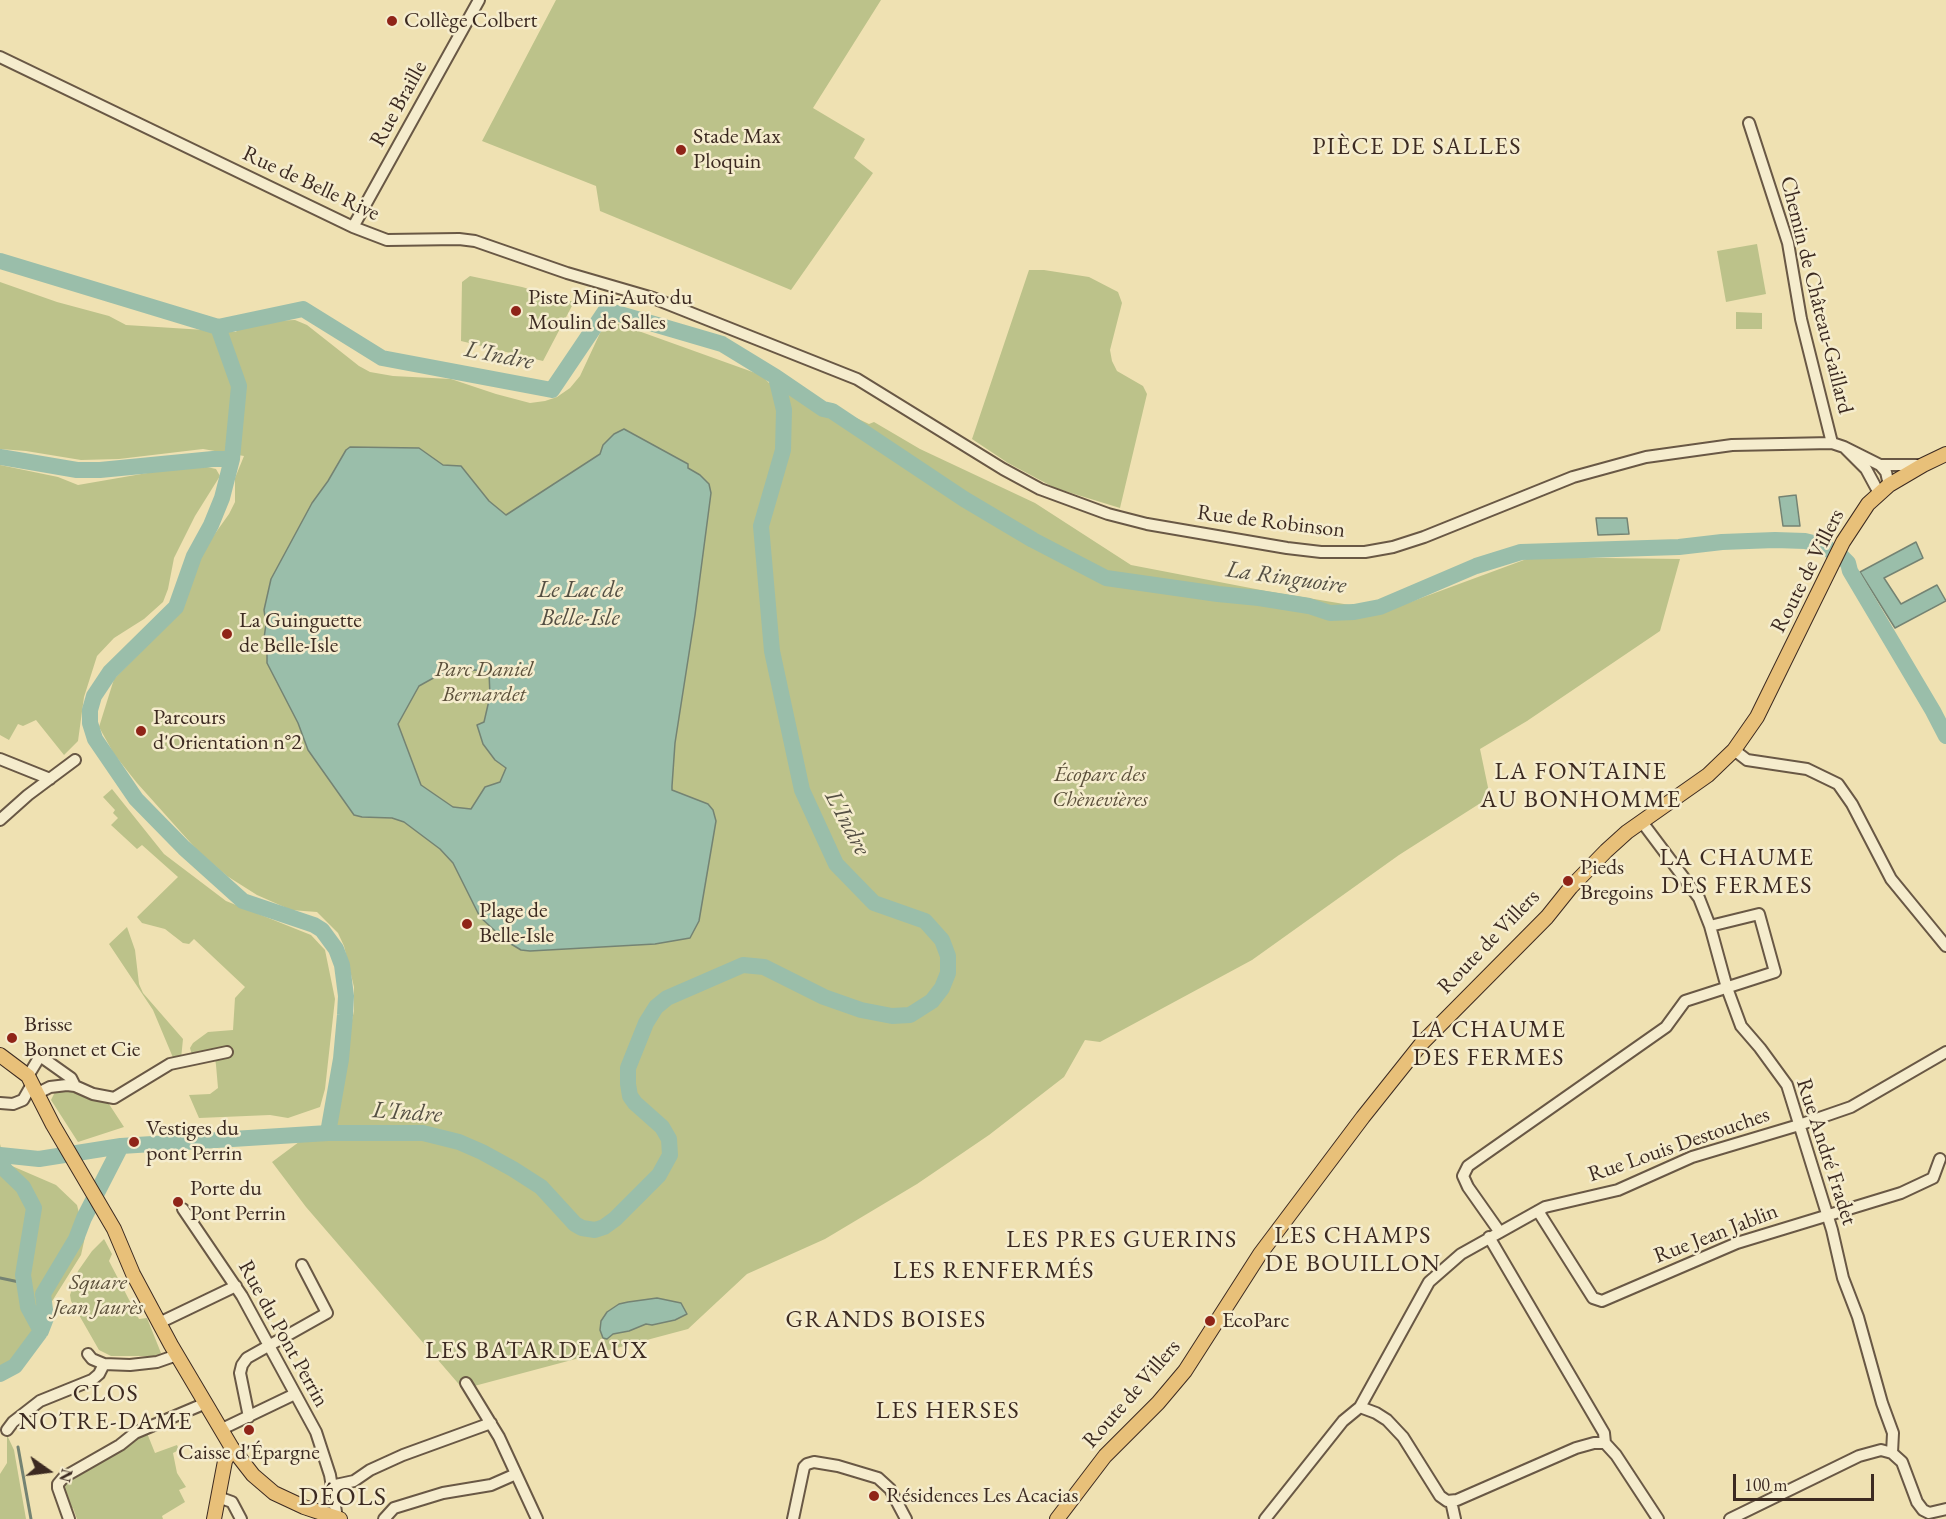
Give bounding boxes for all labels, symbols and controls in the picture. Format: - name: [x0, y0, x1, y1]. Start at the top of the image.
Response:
- place label: Collège Colbert: [404, 8, 537, 34]
- marker: Collège Colbert: [385, 14, 399, 28]
- street label: Rue Braille: [365, 57, 433, 151]
- place label: Stade Max Ploquin: [693, 124, 781, 176]
- district label: PIÈCE DE SALLES: [1312, 133, 1522, 161]
- street label: Rue de Belle Rive: [238, 141, 384, 227]
- marker: Stade Max Ploquin: [674, 143, 688, 157]
- street label: Chemin de Château-Gaillard: [1774, 174, 1858, 416]
- place label: Piste Mini-Auto du Moulin de Salles: [528, 285, 693, 336]
- marker: Piste Mini-Auto du Moulin de Salles: [509, 304, 523, 318]
- water label: L'Indre: [462, 335, 536, 377]
- street label: Rue de Robinson: [1195, 500, 1347, 544]
- street label: Route de Villers: [1765, 505, 1851, 637]
- water label: La Ringuoire: [1224, 555, 1348, 601]
- water label: Le Lac de Belle-Isle: [537, 576, 623, 632]
- place label: La Guinguette de Belle-Isle: [239, 608, 362, 660]
- marker: La Guinguette de Belle-Isle: [220, 627, 234, 641]
- park label: Parc Daniel Bernardet: [434, 657, 534, 708]
- place label: Parcours d'Orientation n°2: [153, 705, 302, 756]
- marker: Parcours d'Orientation n°2: [134, 724, 148, 738]
- district label: LA FONTAINE AU BONHOMME: [1480, 758, 1682, 814]
- park label: Écoparc des Chènevières: [1052, 762, 1148, 813]
- water label: L'Indre: [818, 785, 876, 861]
- district label: LA CHAUME DES FERMES: [1660, 844, 1814, 900]
- place label: Pieds Bregoins: [1580, 855, 1653, 906]
- marker: Pieds Bregoins: [1561, 874, 1575, 888]
- street label: Route de Villers: [1432, 884, 1546, 1000]
- place label: Plage de Belle-Isle: [479, 898, 554, 950]
- marker: Plage de Belle-Isle: [460, 917, 474, 931]
- place label: Brisse Bonnet et Cie: [24, 1012, 140, 1064]
- district label: LA CHAUME DES FERMES: [1412, 1016, 1566, 1072]
- marker: Brisse Bonnet et Cie: [5, 1031, 19, 1045]
- street label: Rue André Fradet: [1790, 1075, 1862, 1229]
- water label: L'Indre: [371, 1096, 443, 1130]
- street label: Rue Louis Destouches: [1585, 1102, 1773, 1188]
- place label: Vestiges du pont Perrin: [146, 1116, 243, 1168]
- marker: Vestiges du pont Perrin: [127, 1135, 141, 1149]
- place label: Porte du Pont Perrin: [190, 1176, 286, 1228]
- marker: Porte du Pont Perrin: [171, 1195, 185, 1209]
- street label: Rue Jean Jablin: [1650, 1198, 1782, 1270]
- district label: LES CHAMPS DE BOUILLON: [1265, 1222, 1441, 1278]
- district label: LES PRES GUERINS: [1006, 1226, 1238, 1254]
- street label: Rue du Pont Perrin: [232, 1256, 334, 1412]
- district label: LES RENFERMÉS: [893, 1257, 1095, 1285]
- park label: Square Jean Jaurès: [53, 1270, 143, 1322]
- district label: GRANDS BOISES: [785, 1306, 987, 1334]
- place label: EcoParc: [1222, 1308, 1289, 1334]
- marker: EcoParc: [1203, 1314, 1217, 1328]
- street label: Route de Villers: [1078, 1334, 1186, 1454]
- district label: LES BATARDEAUX: [425, 1337, 649, 1365]
- district label: CLOS NOTRE-DAME: [19, 1380, 193, 1436]
- district label: LES HERSES: [876, 1397, 1020, 1425]
- marker: Caisse d'Épargne: [242, 1423, 256, 1437]
- place label: Caisse d'Épargne: [178, 1440, 320, 1466]
- north arrow: [18, 1441, 78, 1501]
- scale bar: [1736, 1462, 1877, 1500]
- text: N: [54, 1467, 78, 1484]
- text: 100 m: [1744, 1473, 1788, 1496]
- district label: DÉOLS: [299, 1482, 387, 1514]
- place label: Résidences Les Acacias: [886, 1483, 1078, 1509]
- marker: Résidences Les Acacias: [867, 1489, 881, 1503]

